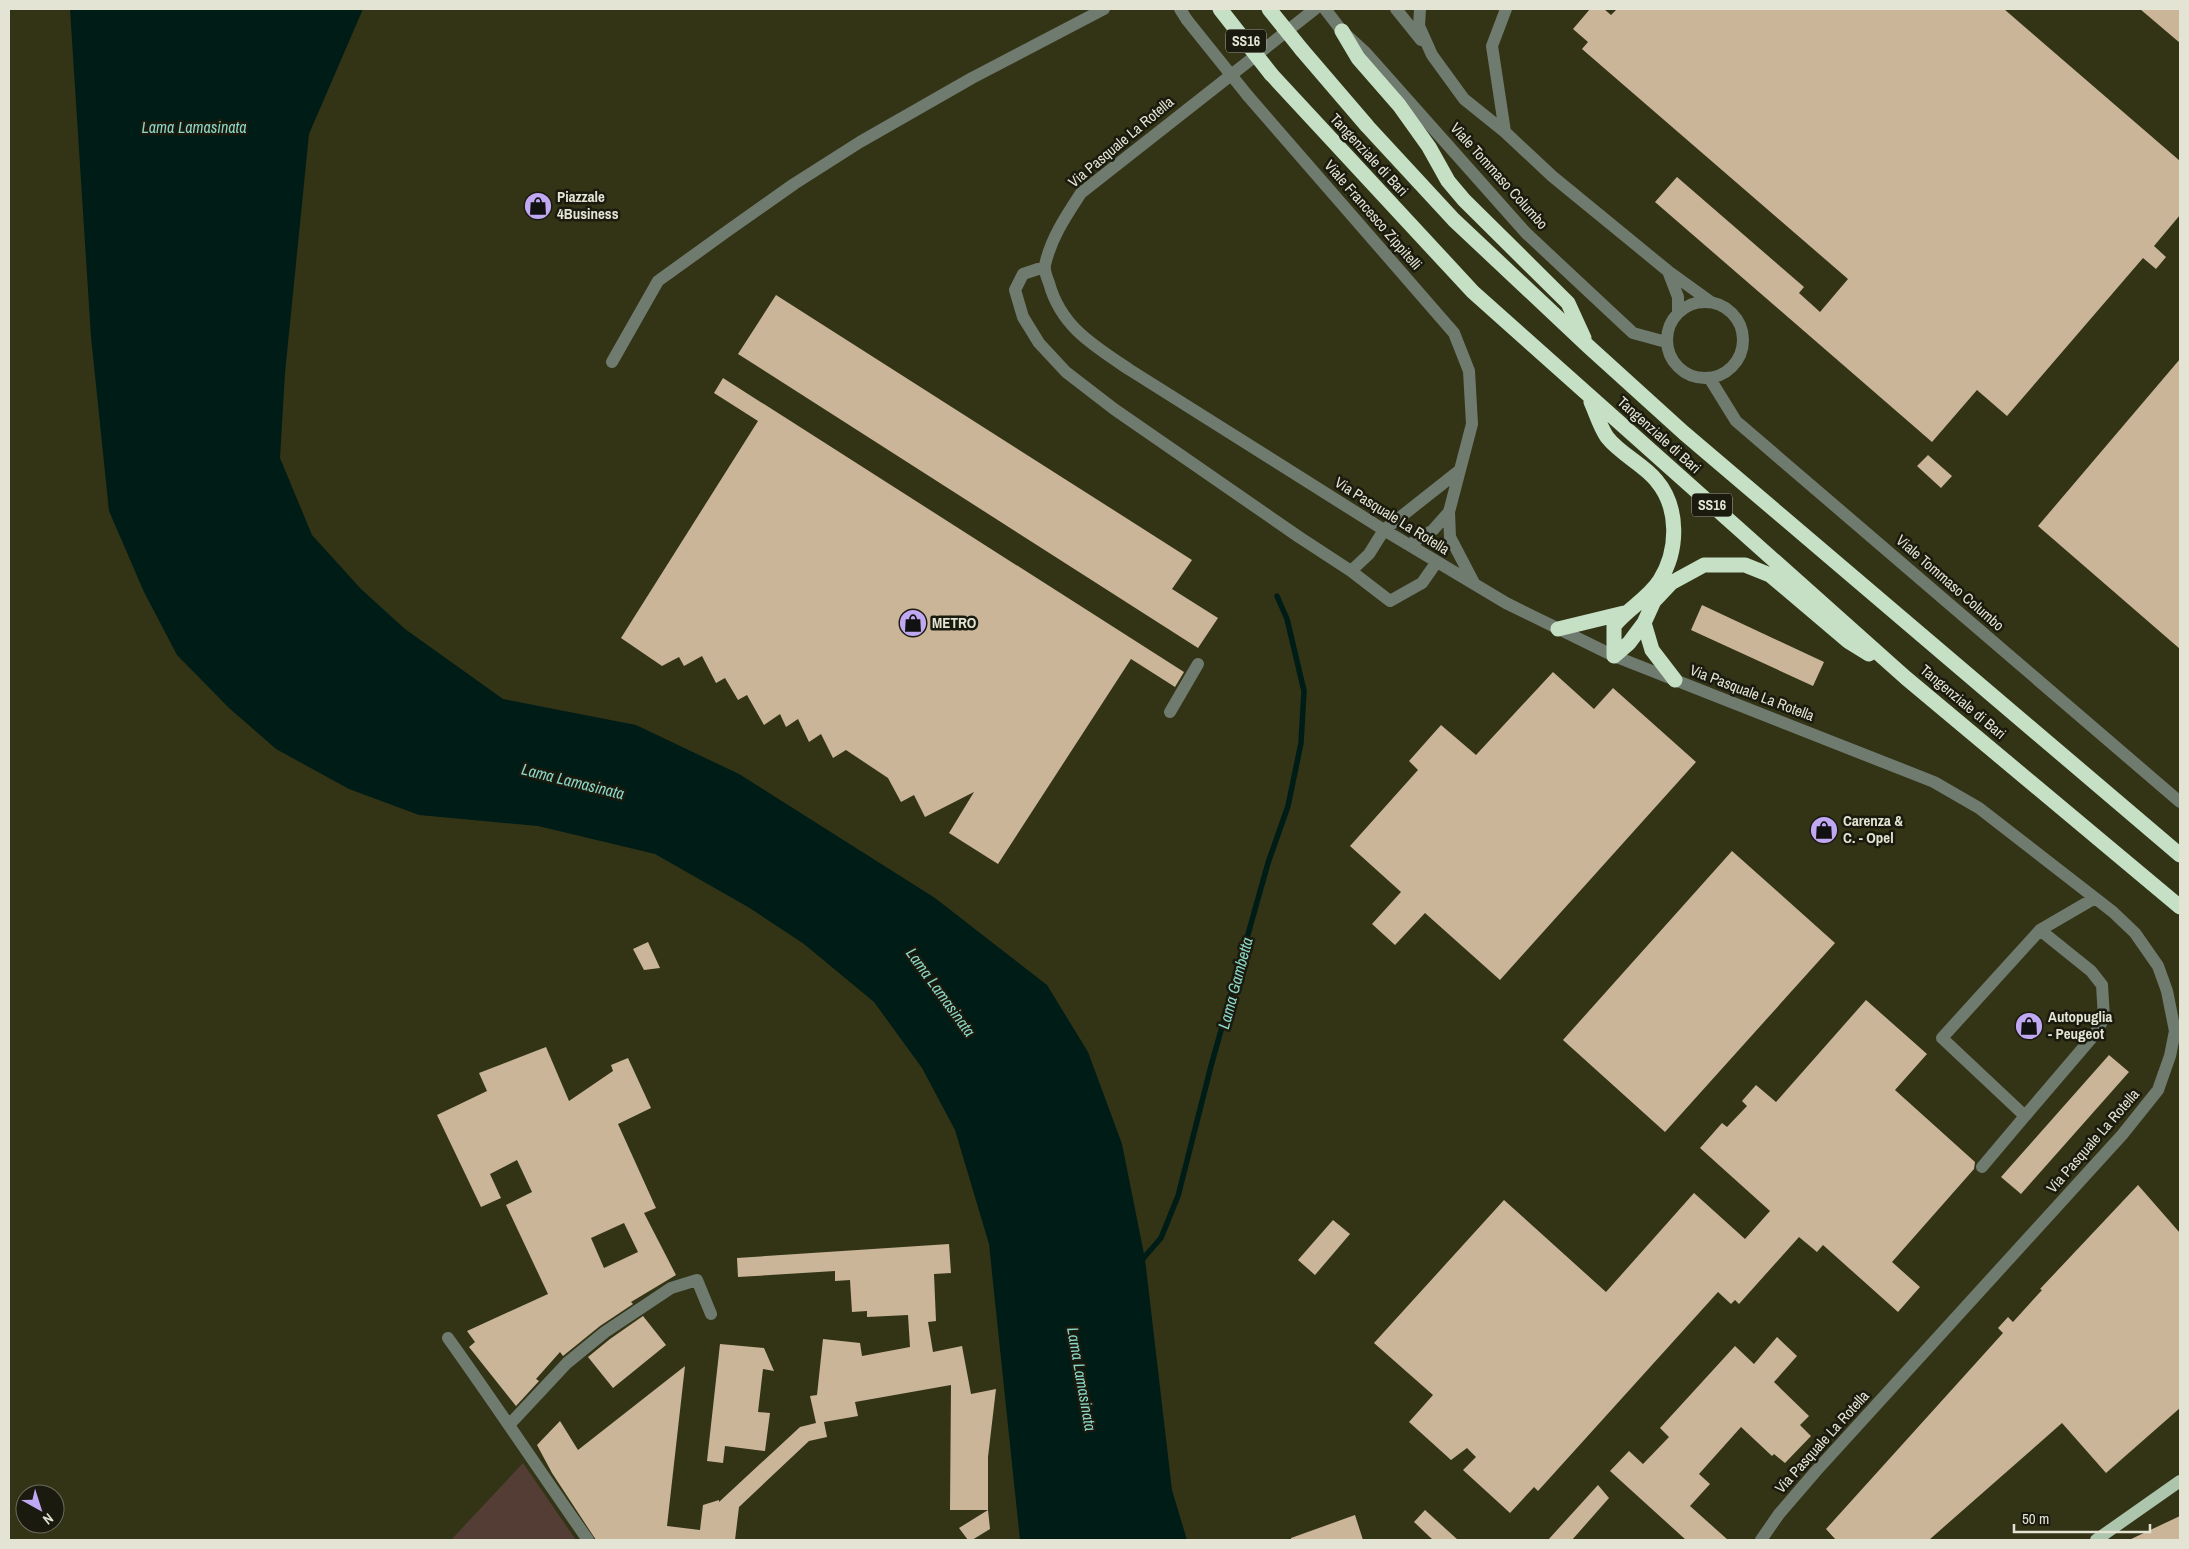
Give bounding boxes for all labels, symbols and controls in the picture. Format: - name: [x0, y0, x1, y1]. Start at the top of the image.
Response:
- road number: SS16: [1226, 29, 1266, 52]
- street label: Via Pasquale La Rotella: [1063, 91, 1178, 192]
- street label: Tangenziale di Bari: [1325, 109, 1413, 201]
- water label: Lama Lamasinata: [141, 116, 247, 138]
- street label: Viale Tommaso Columbo: [1446, 118, 1553, 234]
- street label: Viale Francesco Zippitelli: [1320, 155, 1427, 274]
- place label: Piazzale 4Business: [557, 186, 619, 224]
- shop icon: Piazzale 4Business: [523, 191, 553, 221]
- street label: Tangenziale di Bari: [1613, 391, 1706, 478]
- street label: Via Pasquale La Rotella: [1331, 472, 1454, 559]
- road number: SS16: [1692, 494, 1732, 516]
- street label: Viale Tommaso Columbo: [1892, 530, 2009, 636]
- shop icon: METRO: [898, 608, 928, 638]
- place label: METRO: [932, 612, 977, 633]
- street label: Via Pasquale La Rotella: [1687, 659, 1818, 726]
- street label: Tangenziale di Bari: [1916, 659, 2011, 744]
- water label: Lama Lamasinata: [519, 758, 627, 804]
- place label: Carenza & C. - Opel: [1843, 810, 1903, 848]
- shop icon: Carenza & C. - Opel: [1809, 815, 1839, 845]
- water label: Lama Gambetta: [1212, 935, 1258, 1031]
- water label: Lama Lamasinata: [901, 943, 981, 1041]
- place label: Autopuglia - Peugeot: [2048, 1006, 2112, 1044]
- shop icon: Autopuglia - Peugeot: [2014, 1011, 2044, 1041]
- street label: Via Pasquale La Rotella: [2041, 1084, 2144, 1197]
- water label: Lama Lamasinata: [1062, 1325, 1102, 1433]
- street label: Via Pasquale La Rotella: [1770, 1386, 1874, 1498]
- north arrow: [15, 1484, 65, 1534]
- scale bar: [2014, 1502, 2150, 1534]
- text: 50 m: [2022, 1508, 2049, 1529]
- text: N: [39, 1509, 57, 1529]

